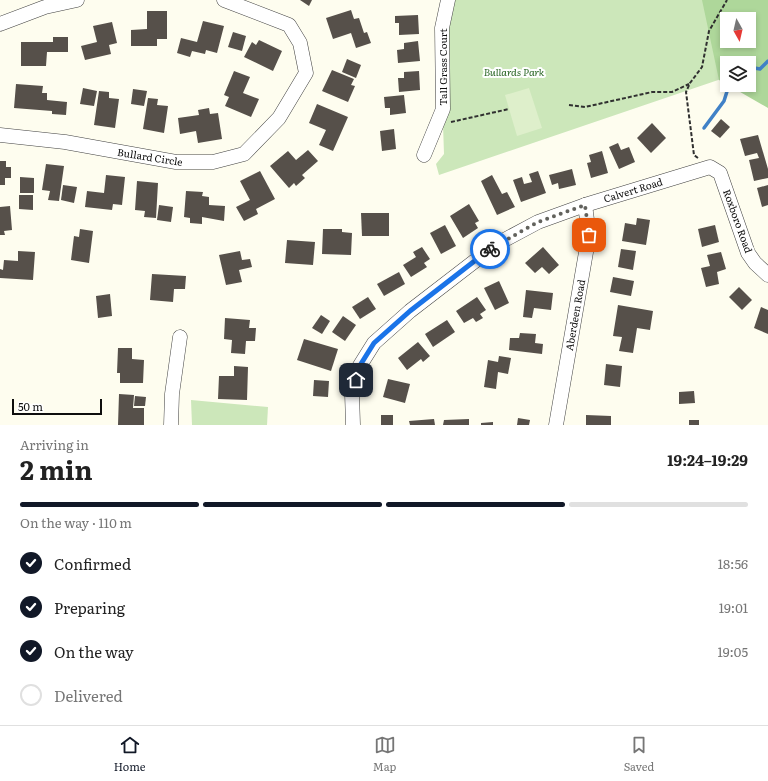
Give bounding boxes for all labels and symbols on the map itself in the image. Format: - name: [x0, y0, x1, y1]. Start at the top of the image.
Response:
- north arrow: [720, 12, 756, 48]
- street label: Tall Grass Court: [435, 28, 450, 106]
- park label: Bullards Park: [484, 64, 545, 79]
- street label: Bullard Circle: [116, 144, 184, 169]
- street label: Calvert Road: [601, 173, 664, 206]
- street label: Roxboro Road: [720, 187, 757, 255]
- pin: [572, 218, 606, 252]
- courier: [470, 229, 510, 269]
- street label: Aberdeen Road: [561, 278, 588, 352]
- pin: [339, 363, 373, 397]
- scale bar: [12, 397, 102, 416]

